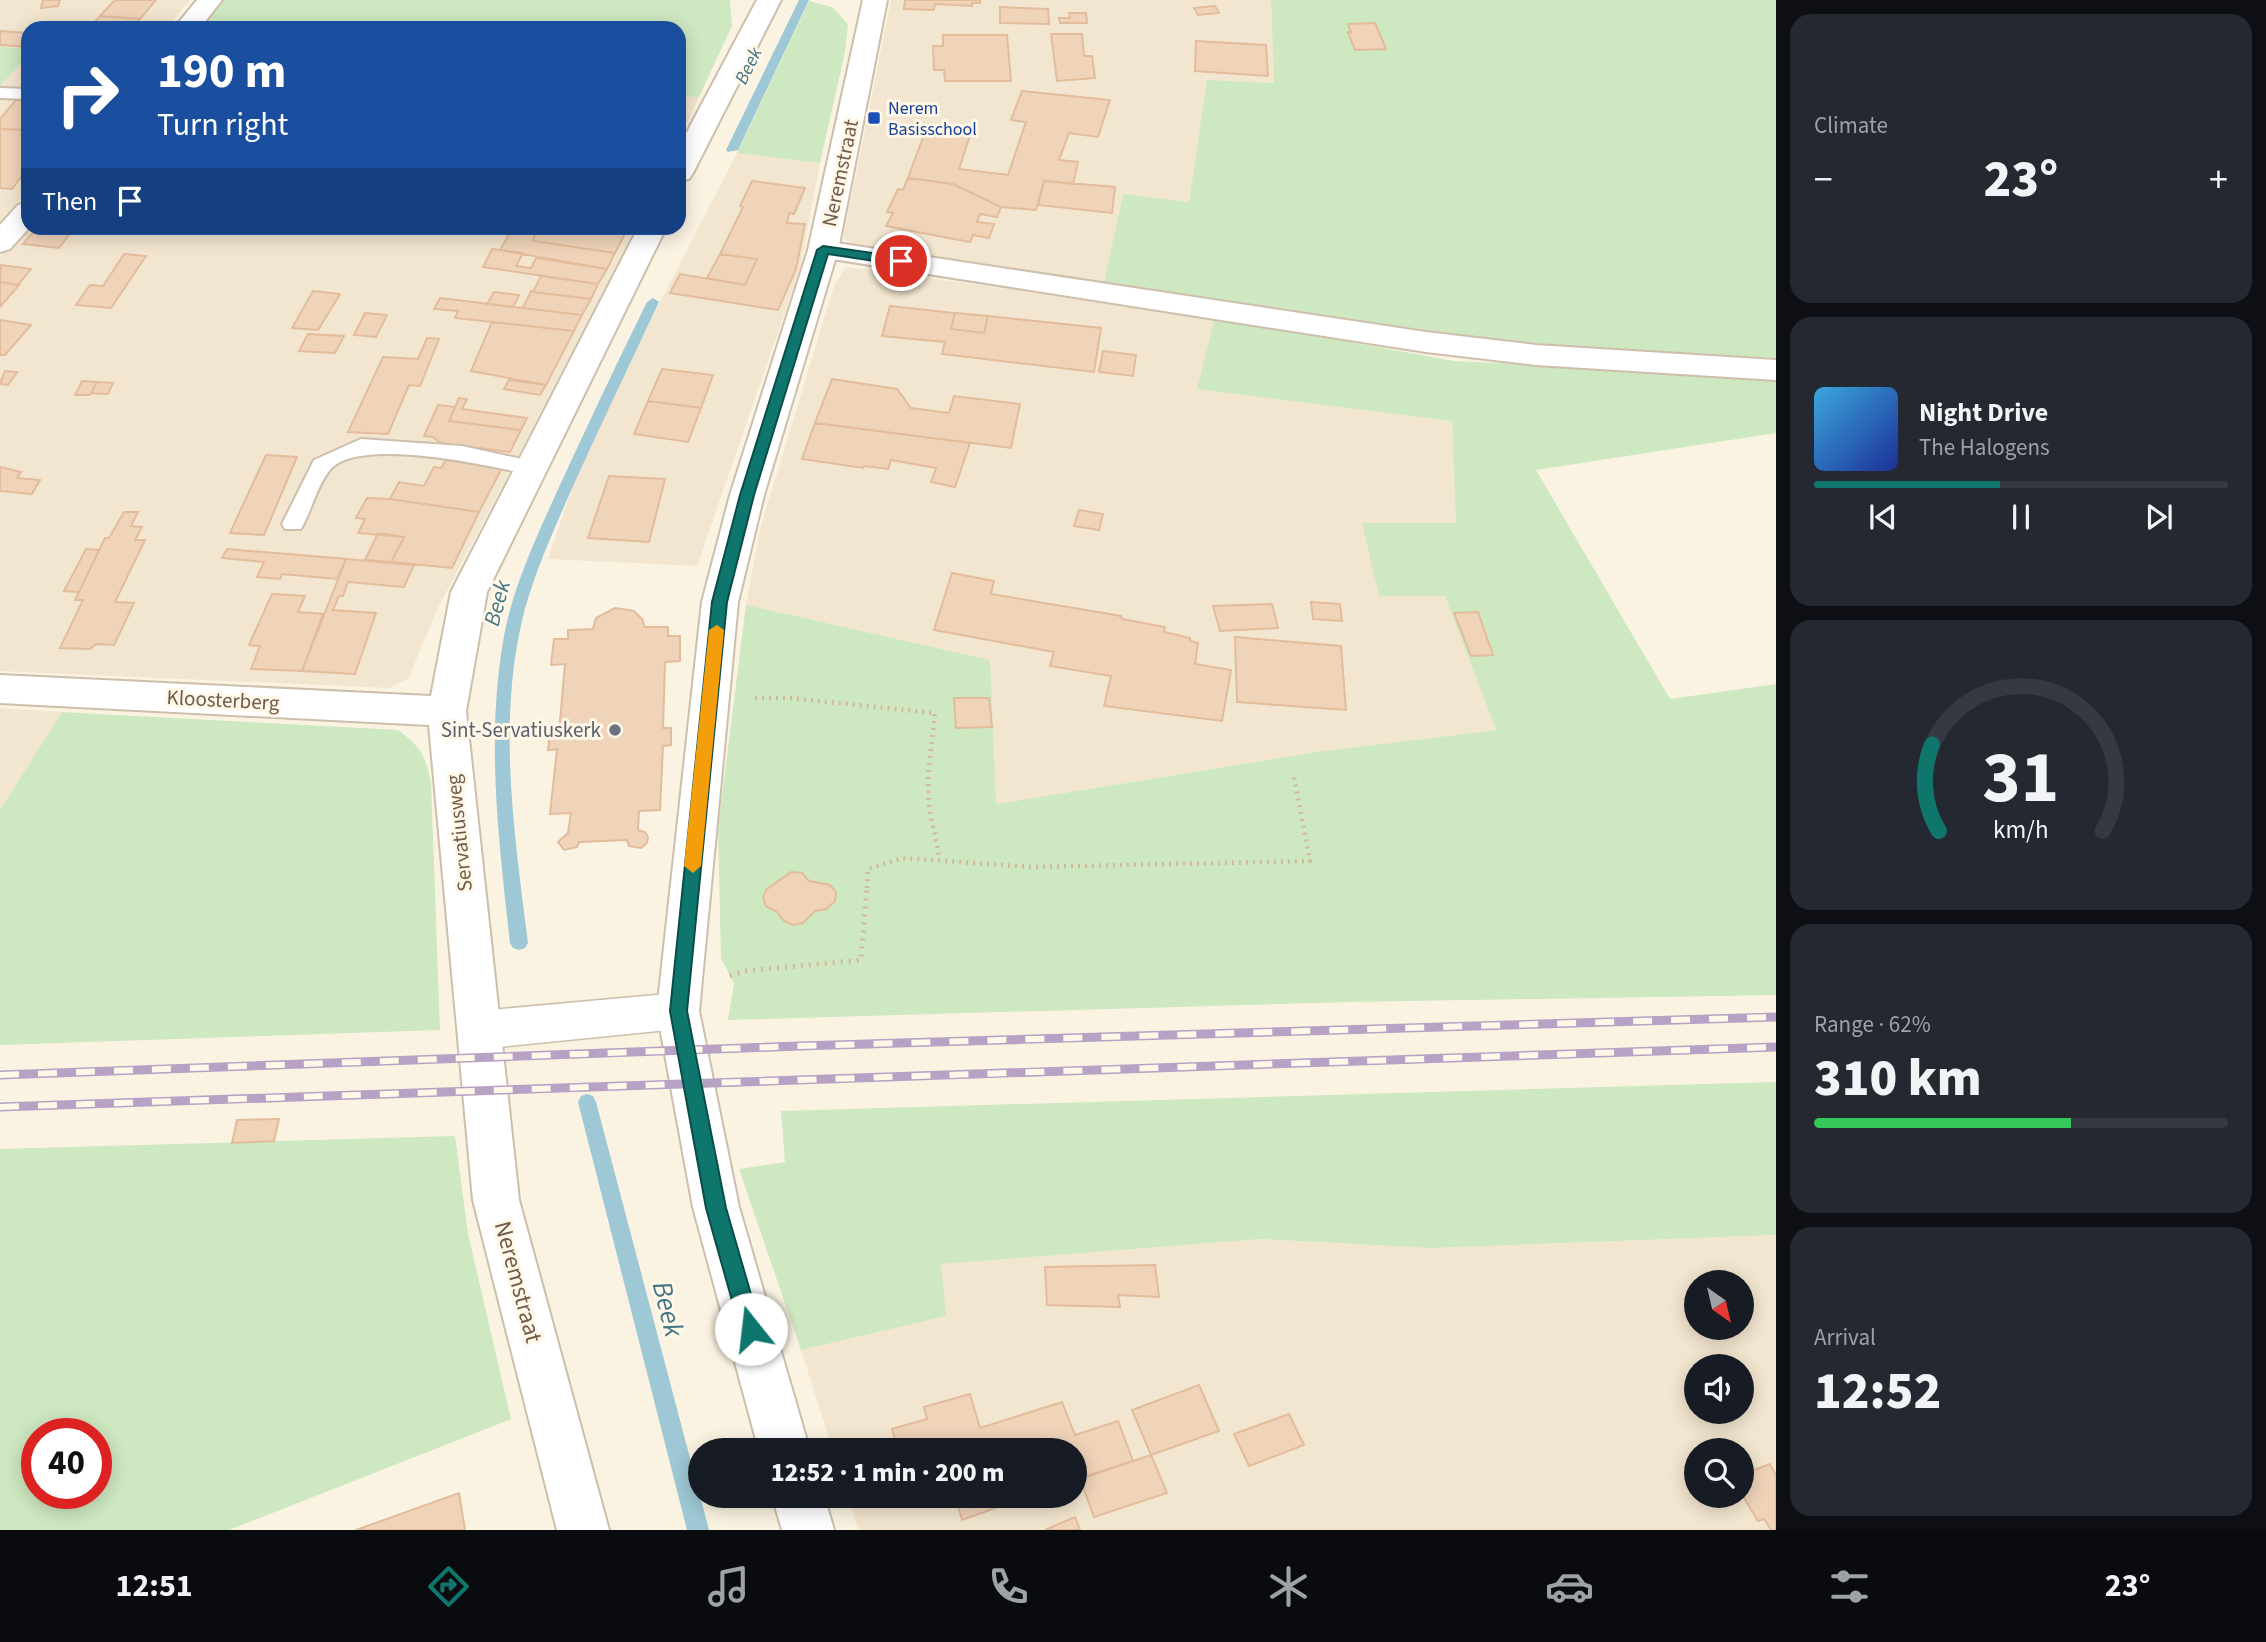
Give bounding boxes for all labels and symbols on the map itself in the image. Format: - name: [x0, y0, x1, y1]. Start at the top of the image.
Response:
- water label: Beek: [729, 42, 770, 89]
- place label: Nerem Basisschool: [888, 96, 977, 142]
- marker: Nerem Basisschool: [866, 110, 882, 126]
- street label: Neremstraat: [814, 116, 866, 230]
- pin: [871, 231, 931, 291]
- water label: Beek: [475, 575, 519, 630]
- street label: Kloosterberg: [166, 682, 281, 718]
- place label: Sint-Servatiuskerk: [441, 715, 602, 745]
- marker: Sint-Servatiuskerk: [607, 722, 623, 738]
- street label: Servatiusweg: [438, 773, 480, 893]
- street label: Neremstraat: [485, 1217, 551, 1347]
- north arrow: [1684, 1270, 1754, 1340]
- water label: Beek: [642, 1277, 694, 1342]
- position arrow: [714, 1292, 788, 1366]
- speed limit sign: 40: [21, 1418, 112, 1509]

